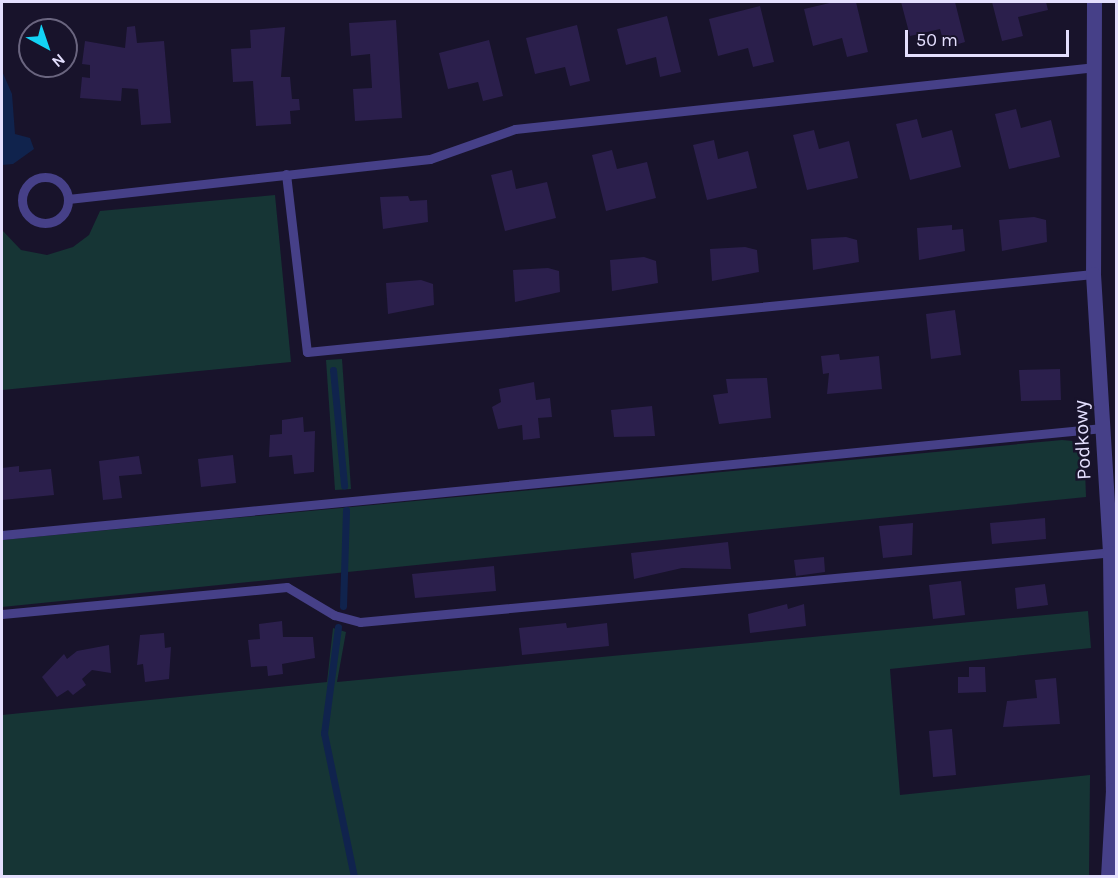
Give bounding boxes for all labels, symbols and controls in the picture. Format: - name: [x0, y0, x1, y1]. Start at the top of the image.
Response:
- north arrow: [18, 18, 78, 78]
- scale bar: [908, 18, 1072, 56]
- text: 50 m: [916, 29, 958, 51]
- text: N: [48, 50, 69, 72]
- street label: Podkowy: [1068, 400, 1096, 480]

